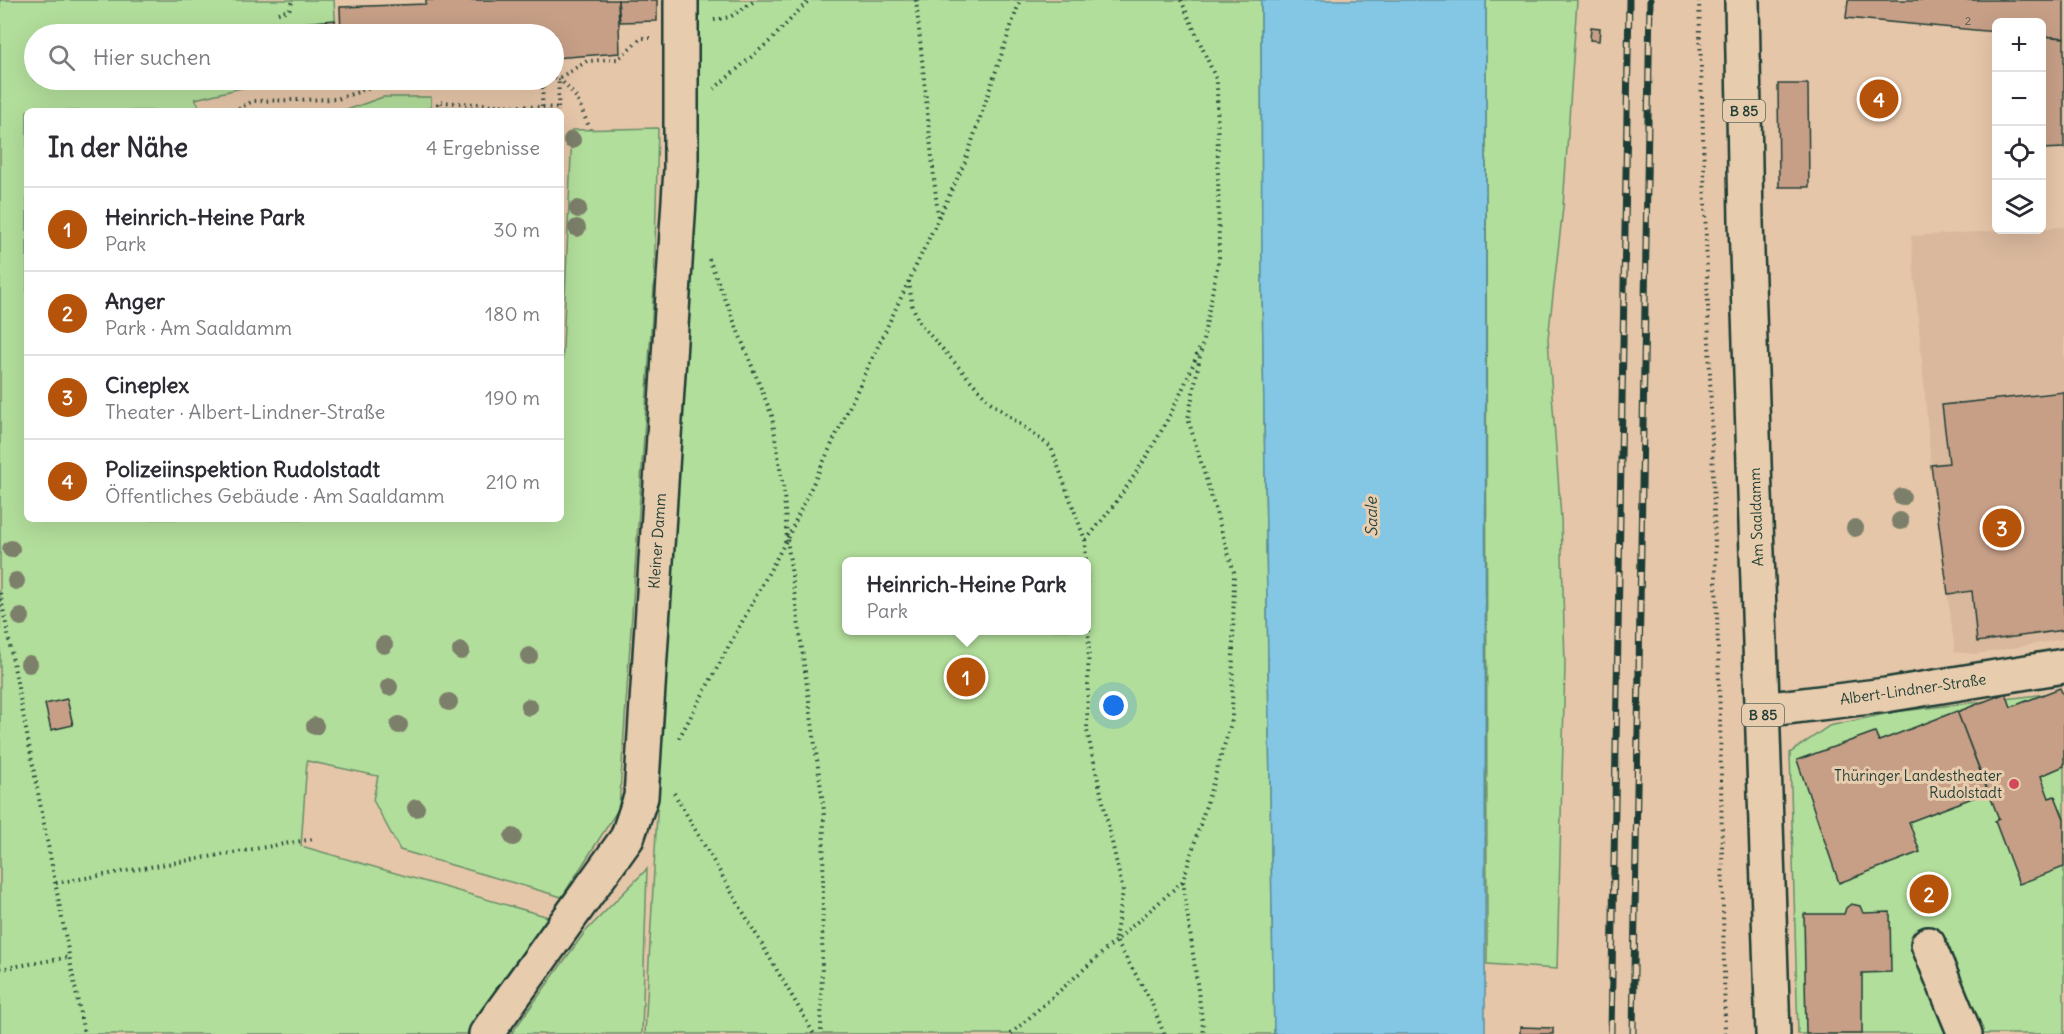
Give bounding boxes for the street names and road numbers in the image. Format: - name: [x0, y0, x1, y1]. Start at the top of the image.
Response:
- road number: B 85: [1723, 100, 1765, 122]
- street label: Am Saaldamm: [1745, 467, 1767, 567]
- street label: Kleiner Damm: [644, 492, 670, 590]
- street label: Albert-Lindner-Straße: [1839, 669, 1987, 709]
- road number: B 85: [1742, 704, 1784, 726]

